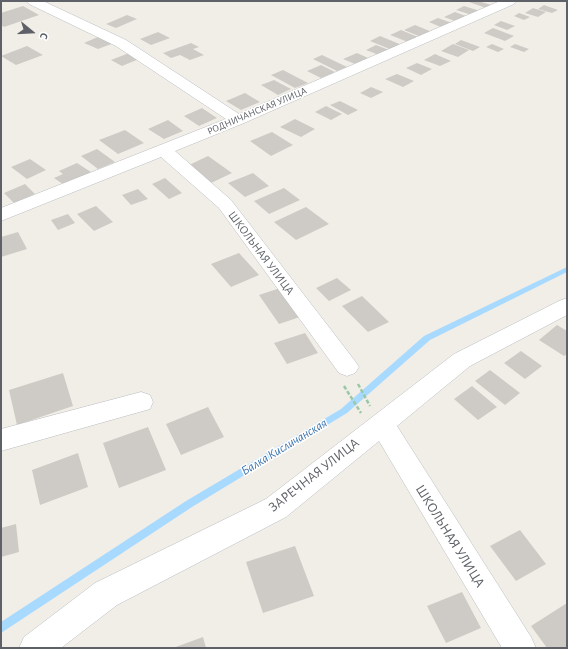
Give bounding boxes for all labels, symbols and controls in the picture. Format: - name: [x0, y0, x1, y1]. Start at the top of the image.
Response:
- north arrow: [12, 12, 52, 52]
- text: С: [38, 31, 50, 40]
- street label: РОДНИЧАНСКАЯ УЛИЦА: [205, 85, 309, 137]
- street label: ШКОЛЬНАЯ УЛИЦА: [225, 208, 297, 298]
- water label: Балка Кисличанская: [238, 415, 330, 479]
- street label: ЗАРЕЧНАЯ УЛИЦА: [265, 434, 363, 516]
- street label: ШКОЛЬНАЯ УЛИЦА: [412, 482, 488, 590]

